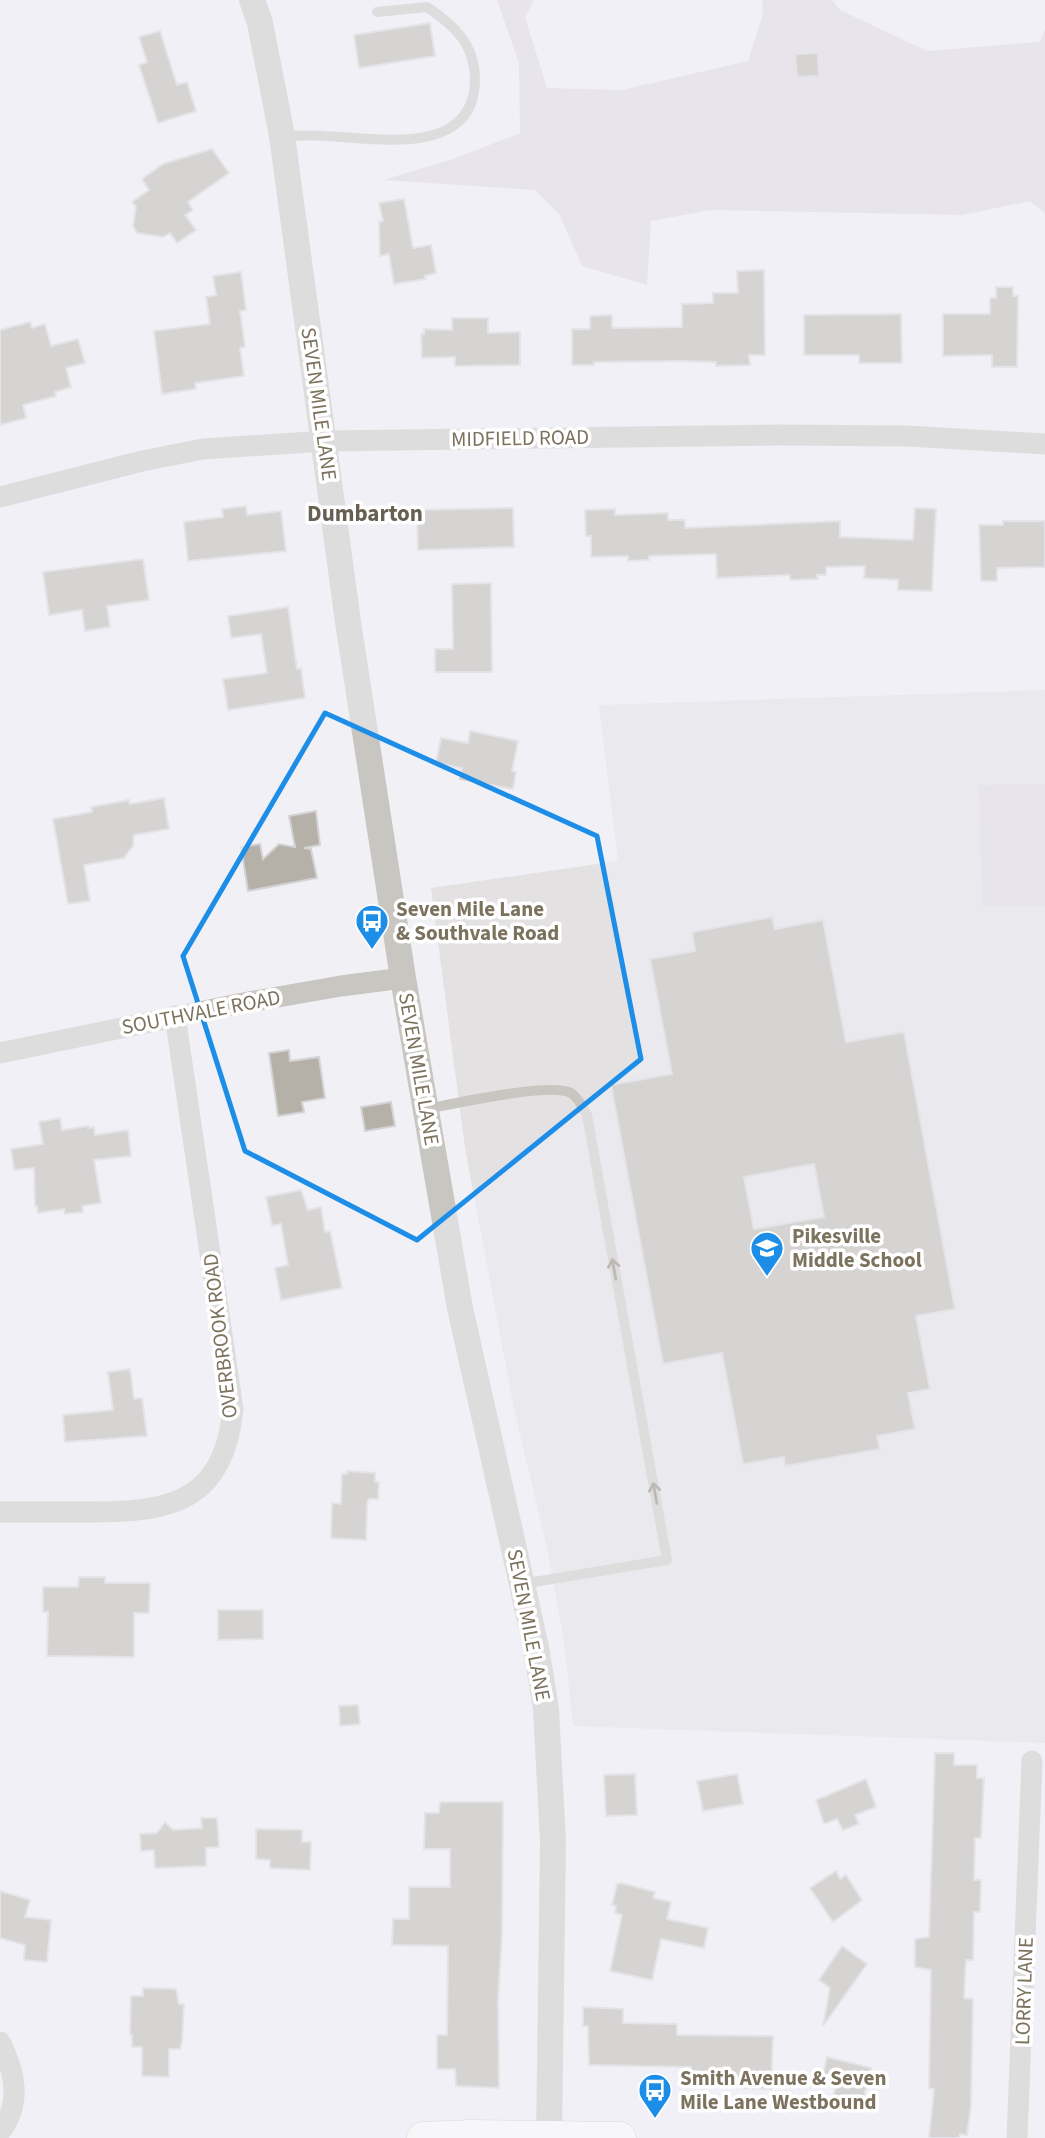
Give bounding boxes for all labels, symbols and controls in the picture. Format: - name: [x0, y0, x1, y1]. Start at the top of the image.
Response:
- street label: SEVEN MILE LANE: [293, 325, 345, 483]
- street label: MIDFIELD ROAD: [451, 422, 589, 454]
- district label: Dumbarton: [307, 497, 423, 530]
- place label: Seven Mile Lane & Southvale Road: [396, 894, 559, 948]
- bus stop icon: Seven Mile Lane & Southvale Road: [353, 902, 391, 951]
- street label: SOUTHVALE ROAD: [119, 982, 283, 1042]
- street label: SEVEN MILE LANE: [391, 990, 447, 1148]
- place label: Pikesville Middle School: [792, 1221, 922, 1275]
- school or university icon: Pikesville Middle School: [748, 1229, 786, 1278]
- street label: OVERBROOK ROAD: [195, 1252, 245, 1420]
- one-way arrow: [607, 1258, 621, 1281]
- one-way arrow: [648, 1482, 661, 1505]
- street label: SEVEN MILE LANE: [500, 1546, 558, 1704]
- street label: LORRY LANE: [1007, 1937, 1041, 2045]
- place label: Smith Avenue & Seven Mile Lane Westbound: [680, 2063, 886, 2117]
- bus stop icon: Smith Avenue & Seven Mile Lane Westbound: [636, 2071, 674, 2120]

